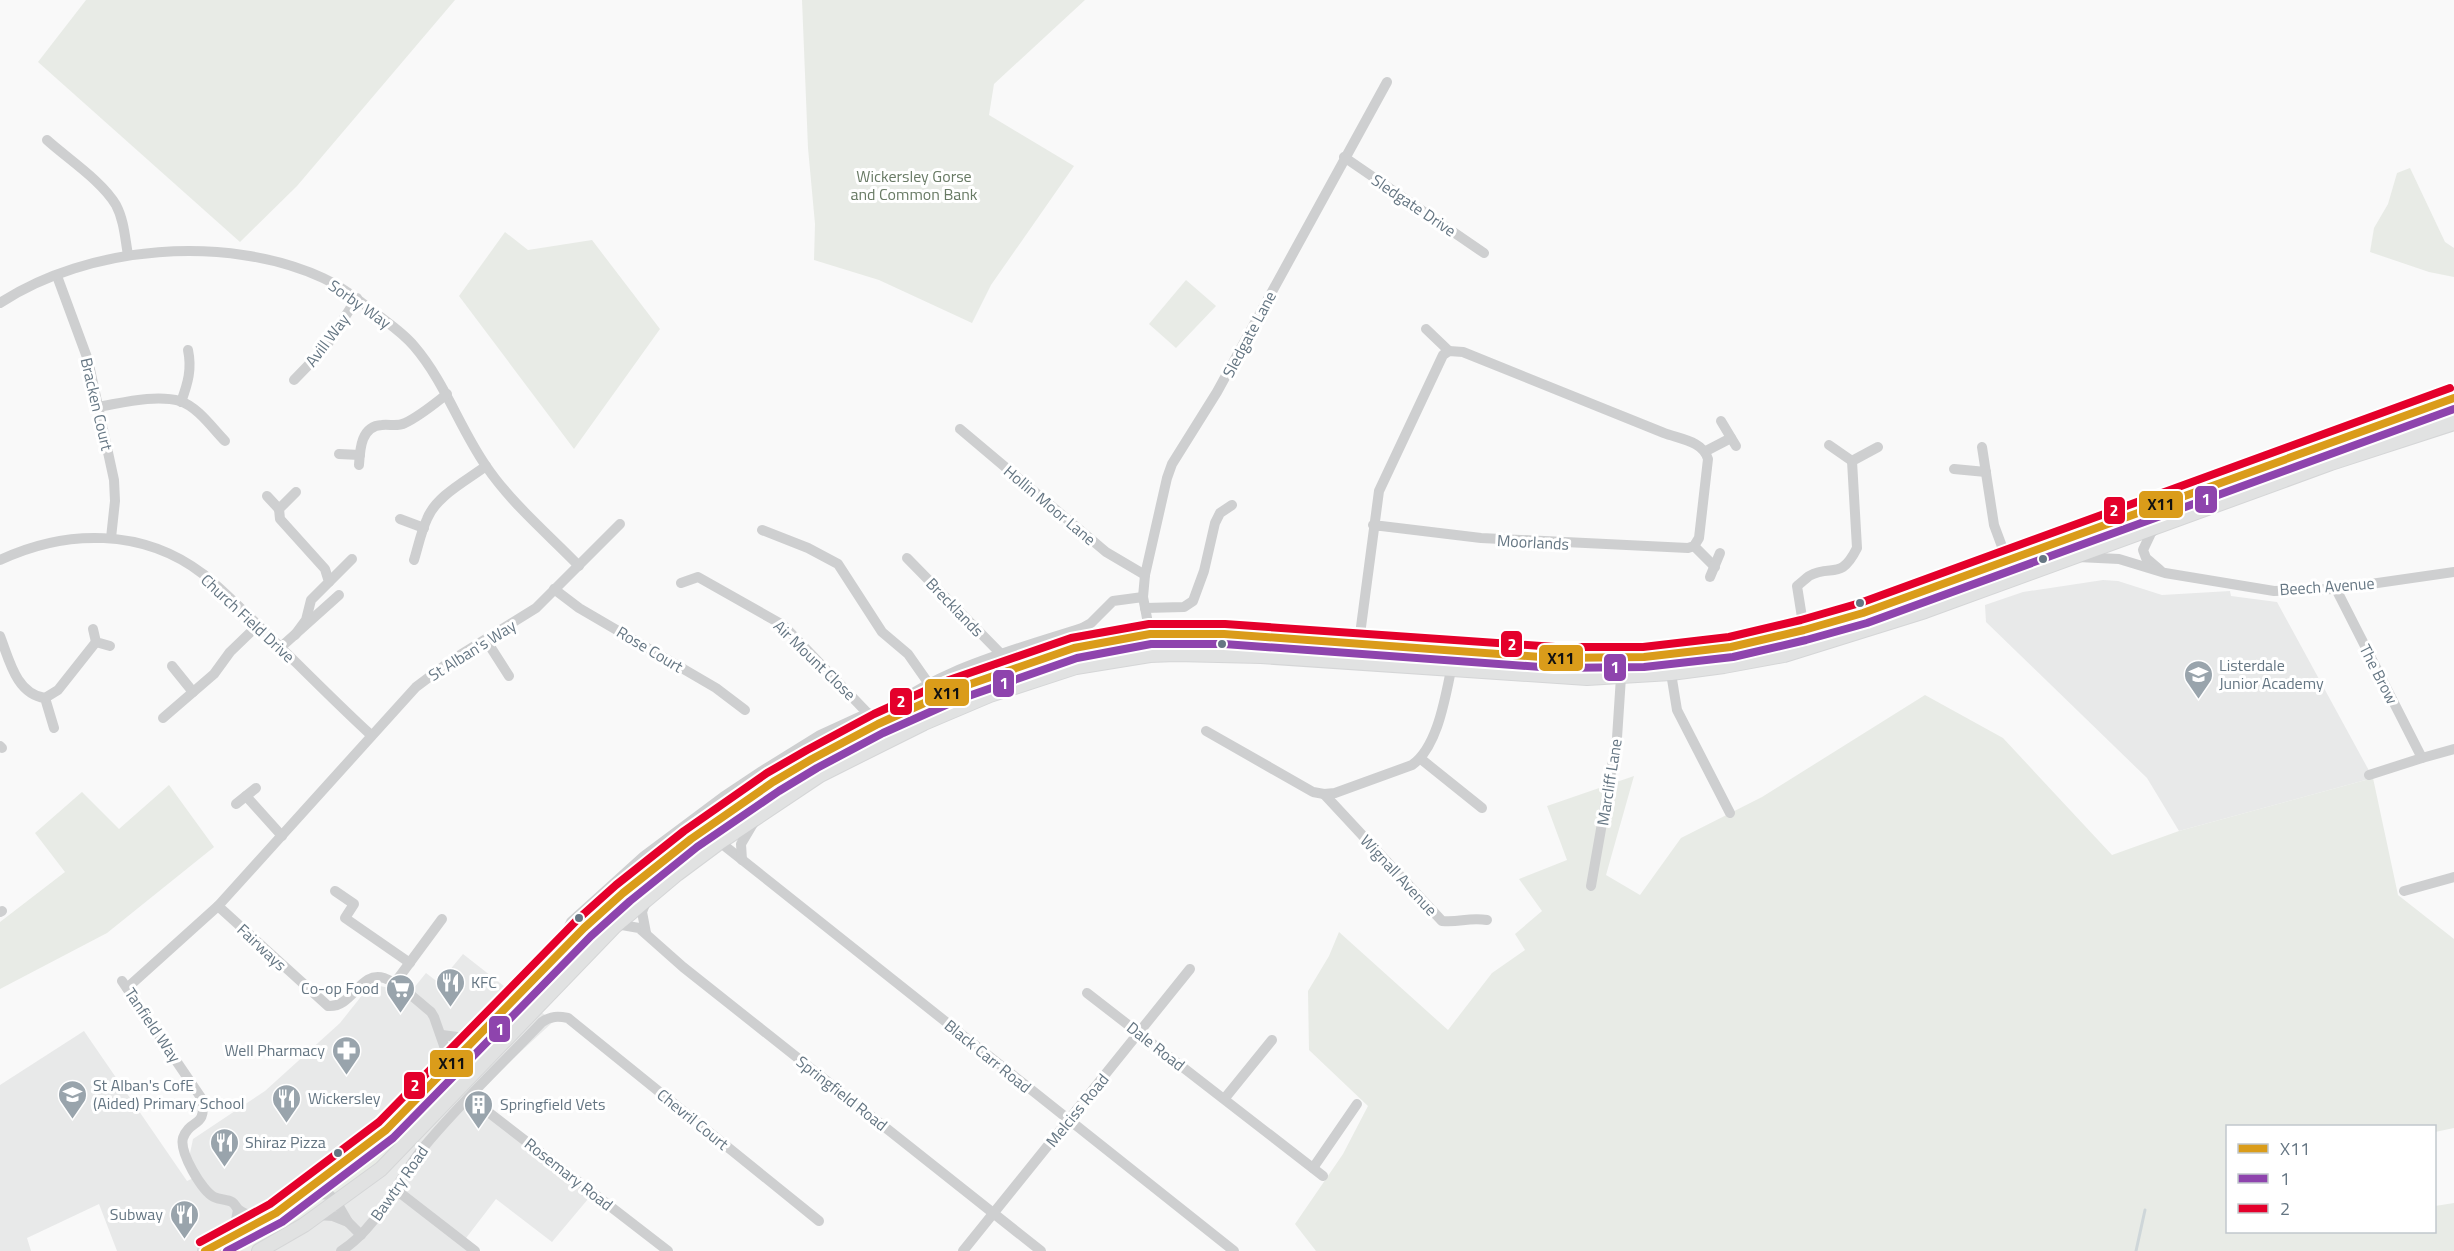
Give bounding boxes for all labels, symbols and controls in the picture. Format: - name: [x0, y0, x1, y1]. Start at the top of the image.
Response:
- park label: Wickersley Gorse and Common Bank: [850, 164, 978, 206]
- street label: Sledgate Drive: [1367, 168, 1461, 242]
- street label: Sorby Way: [324, 274, 397, 335]
- street label: Sledgate Lane: [1216, 287, 1282, 381]
- street label: Avill Way: [299, 308, 355, 372]
- street label: Bracken Court: [75, 355, 119, 453]
- street label: Hollin Moor Lane: [999, 459, 1101, 551]
- line badge: 1: [2194, 485, 2218, 514]
- text: 1: [2202, 487, 2210, 511]
- line badge: X11: [2138, 490, 2184, 519]
- text: X11: [2147, 492, 2175, 516]
- line badge: 2: [2103, 496, 2126, 525]
- text: 2: [2110, 498, 2118, 522]
- street label: Moorlands: [1496, 528, 1570, 556]
- unlabelled marker: [2037, 553, 2049, 565]
- street label: Church Field Drive: [196, 568, 300, 668]
- street label: Beech Avenue: [2279, 571, 2375, 601]
- street label: Brecklands: [921, 572, 989, 642]
- unlabelled marker: [1854, 597, 1866, 609]
- street label: St Alban's Way: [423, 613, 521, 687]
- street label: Air Mount Close: [768, 614, 862, 706]
- street label: Rose Court: [612, 620, 688, 678]
- line badge: 2: [1500, 630, 1523, 658]
- text: 2: [1508, 632, 1516, 656]
- unlabelled marker: [1216, 638, 1228, 650]
- street label: The Brow: [2354, 640, 2404, 708]
- line badge: X11: [1538, 644, 1584, 672]
- text: X11: [1547, 646, 1575, 670]
- line badge: 1: [1603, 653, 1627, 682]
- place label: Listerdale Junior Academy: [2219, 653, 2324, 695]
- text: 1: [1611, 655, 1619, 679]
- school or university icon: Listerdale Junior Academy: [2182, 658, 2214, 700]
- line badge: 1: [992, 669, 1015, 698]
- text: 1: [1000, 671, 1008, 695]
- line badge: X11: [924, 678, 970, 707]
- text: X11: [933, 681, 961, 705]
- line badge: 2: [889, 687, 913, 716]
- text: 2: [897, 689, 905, 713]
- street label: Marcliff Lane: [1590, 737, 1628, 827]
- street label: Wignall Avenue: [1355, 829, 1443, 921]
- unlabelled marker: [573, 912, 585, 924]
- street label: Fairways: [232, 918, 292, 976]
- restaurant icon: KFC: [434, 966, 466, 1008]
- place label: KFC: [471, 970, 497, 994]
- supermarket icon: Co-op Food: [384, 972, 416, 1014]
- place label: Co-op Food: [301, 976, 379, 1000]
- street label: Tanfield Way: [119, 983, 187, 1067]
- street label: Black Carr Road: [939, 1013, 1037, 1099]
- line badge: 1: [488, 1015, 511, 1043]
- street label: Dale Road: [1122, 1016, 1190, 1076]
- text: 1: [496, 1017, 504, 1041]
- pharmacy icon: Well Pharmacy: [330, 1034, 362, 1076]
- place label: Well Pharmacy: [224, 1038, 325, 1062]
- line badge: X11: [429, 1049, 474, 1078]
- street label: Springfield Road: [791, 1050, 893, 1136]
- text: X11: [438, 1051, 466, 1075]
- street label: Melciss Road: [1040, 1068, 1114, 1152]
- line badge: 2: [403, 1071, 426, 1100]
- place label: St Alban's CofE (Aided) Primary School: [93, 1073, 245, 1115]
- text: 2: [411, 1073, 419, 1097]
- school or university icon: St Alban's CofE (Aided) Primary School: [56, 1078, 88, 1120]
- restaurant icon: Wickersley: [271, 1082, 303, 1124]
- street label: Chevril Court: [652, 1083, 734, 1156]
- place label: Wickersley: [308, 1086, 381, 1110]
- building icon: Springfield Vets: [463, 1088, 495, 1130]
- place label: Springfield Vets: [500, 1092, 605, 1116]
- legend: [2226, 1125, 2436, 1233]
- restaurant icon: Shiraz Pizza: [208, 1126, 240, 1168]
- place label: Shiraz Pizza: [245, 1130, 326, 1154]
- street label: Rosemary Road: [520, 1132, 618, 1216]
- text: X11: [2280, 1135, 2310, 1162]
- street label: Bawtry Road: [364, 1140, 434, 1226]
- unlabelled marker: [332, 1147, 344, 1159]
- text: 1: [2280, 1165, 2290, 1192]
- text: 2: [2280, 1195, 2290, 1222]
- restaurant icon: Subway: [168, 1198, 200, 1240]
- place label: Subway: [110, 1202, 163, 1226]

